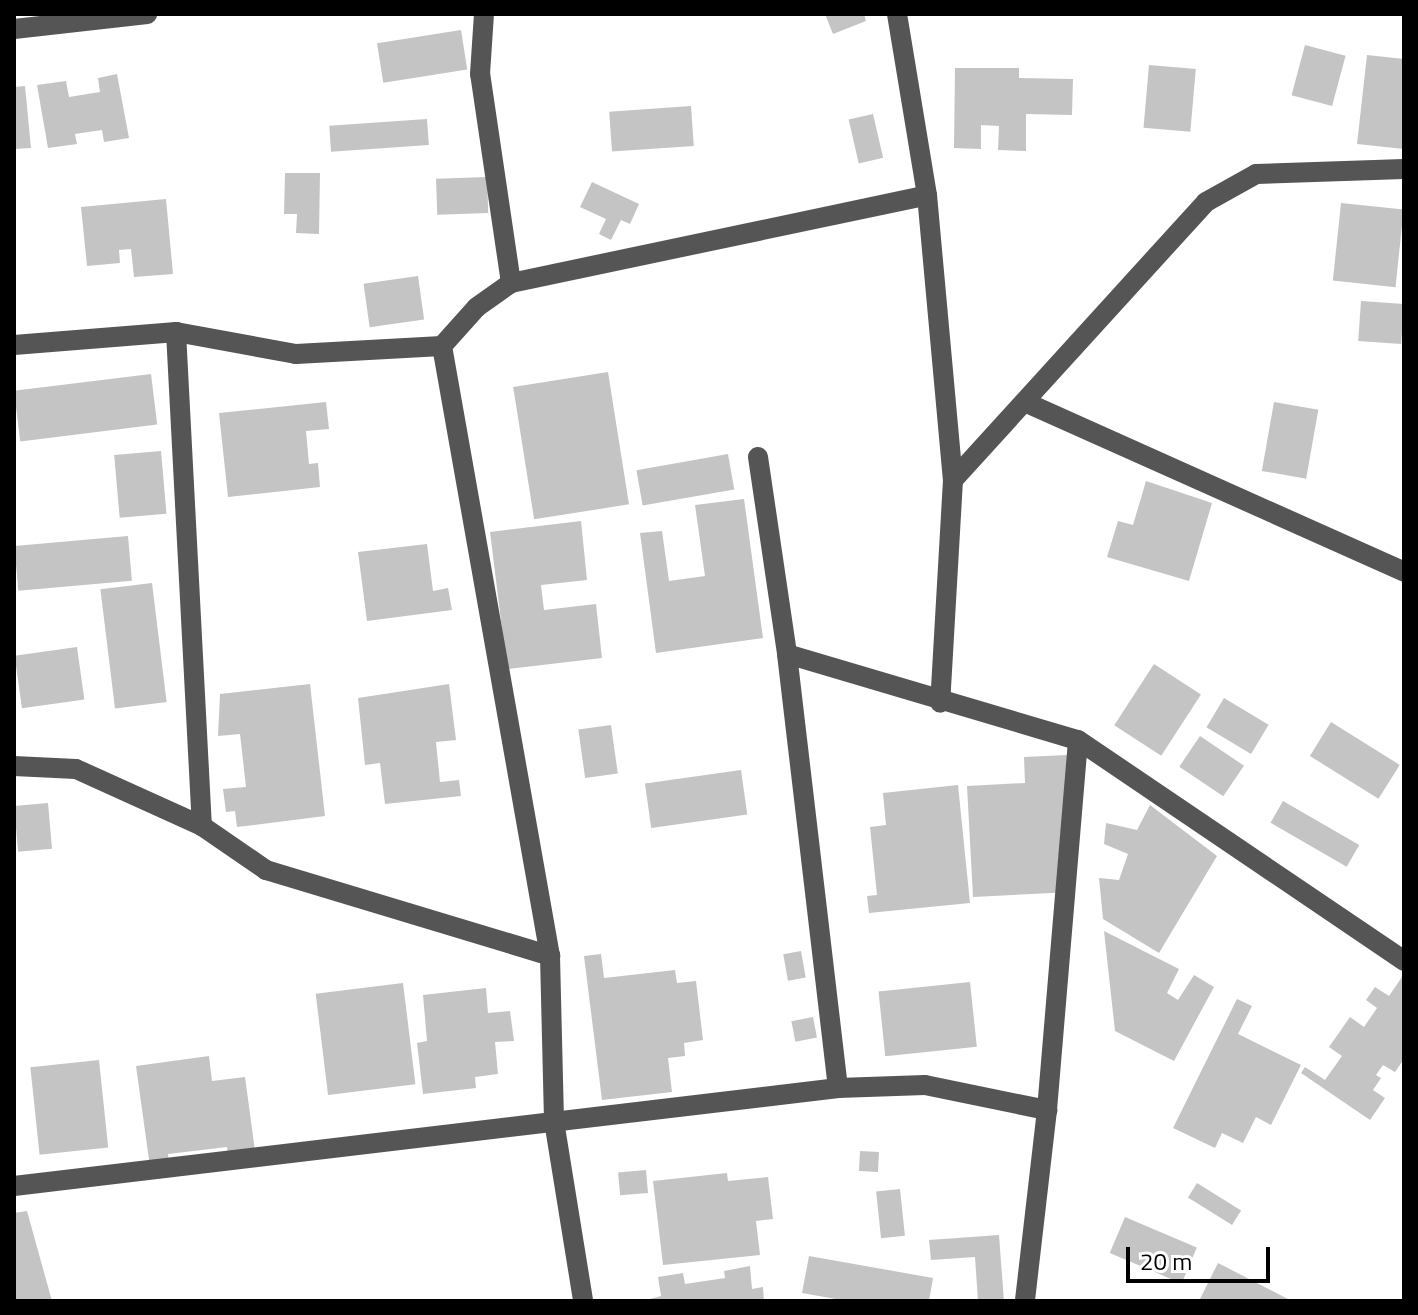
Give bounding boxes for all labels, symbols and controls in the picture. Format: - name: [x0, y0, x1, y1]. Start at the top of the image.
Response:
- scale bar: [1130, 1231, 1274, 1281]
- text: 20 m: [1140, 1243, 1192, 1279]

